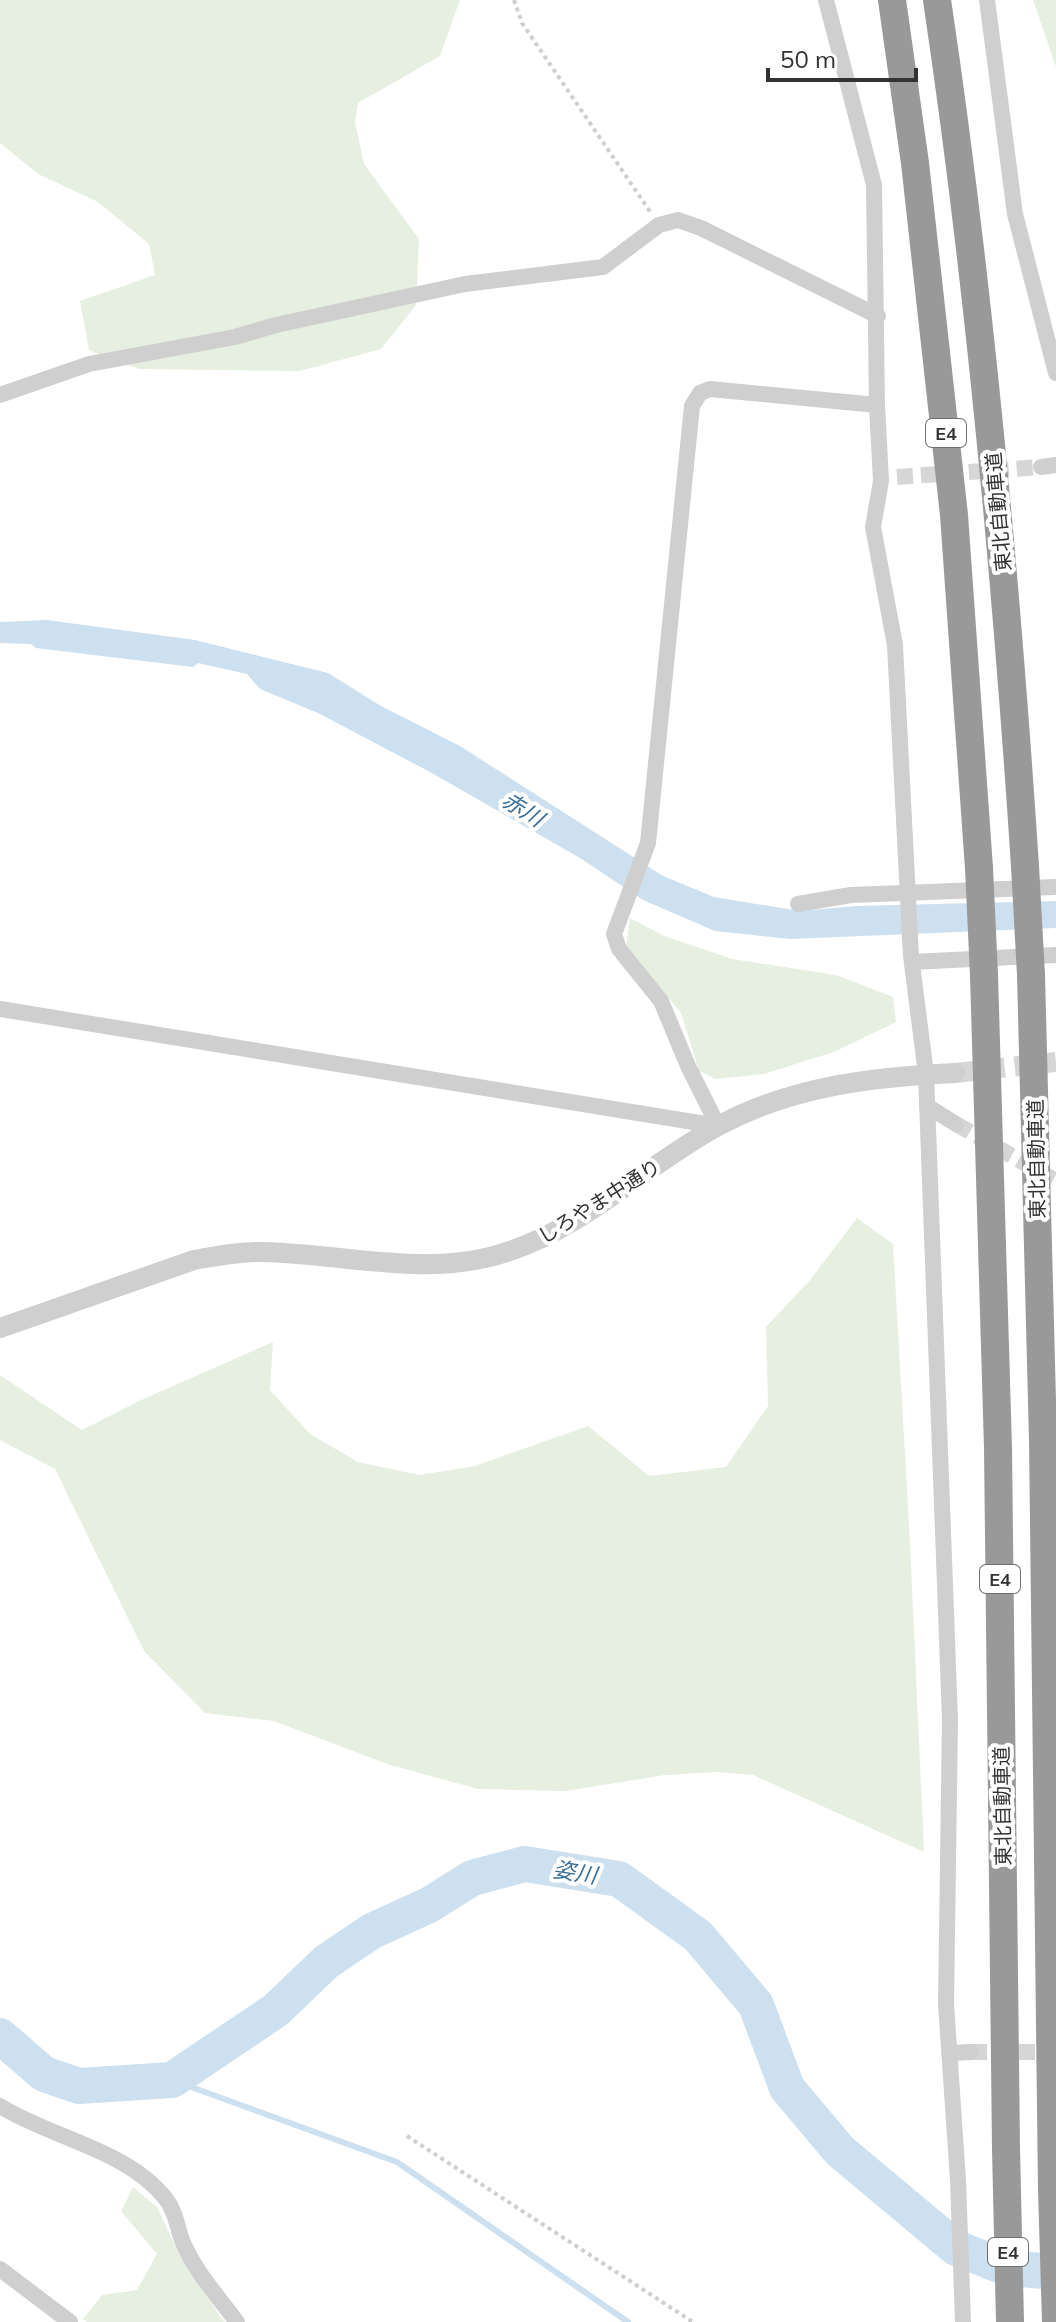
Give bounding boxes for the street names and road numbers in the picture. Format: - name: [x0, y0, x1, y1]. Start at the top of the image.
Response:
- road number: E4: [926, 419, 966, 447]
- street label: 東北自動車道: [980, 451, 1016, 573]
- street label: 東北自動車道: [1022, 1099, 1050, 1219]
- street label: しろやま中通り: [533, 1153, 665, 1249]
- road number: E4: [980, 1565, 1020, 1593]
- street label: 東北自動車道: [988, 1746, 1016, 1866]
- road number: E4: [988, 2238, 1028, 2266]

